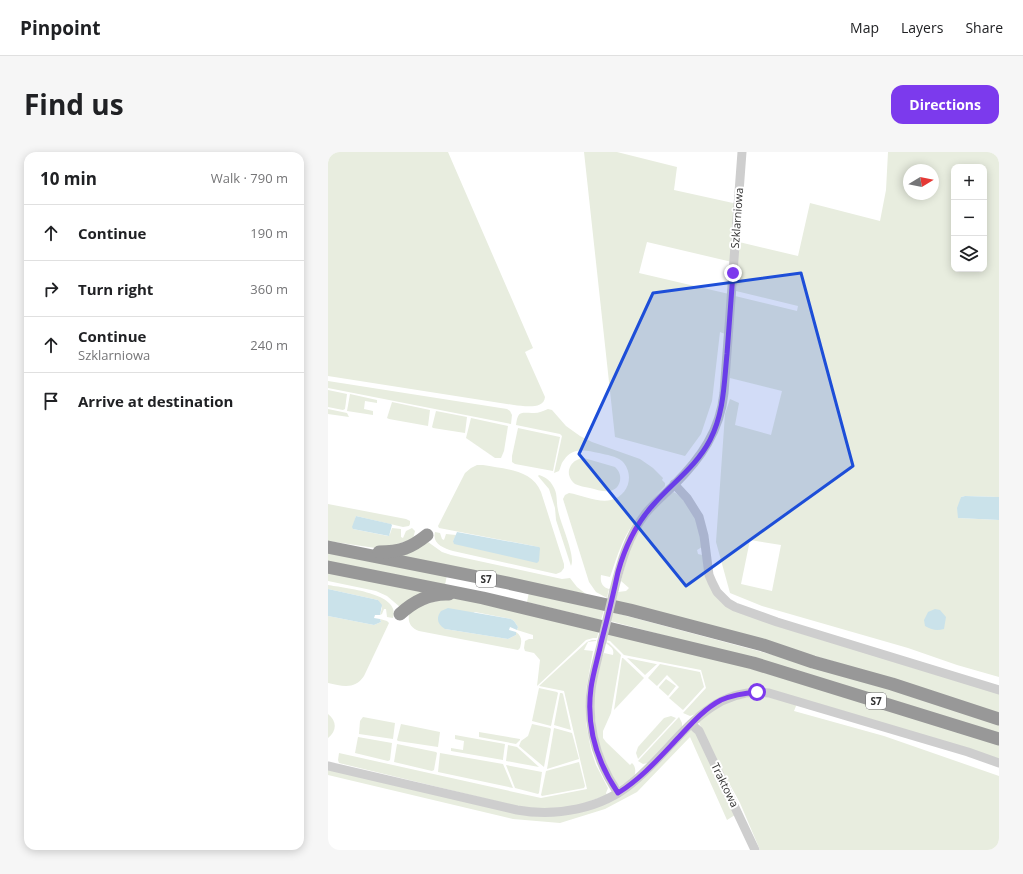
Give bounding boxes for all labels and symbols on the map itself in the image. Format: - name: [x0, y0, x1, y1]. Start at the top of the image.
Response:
- north arrow: [903, 164, 939, 200]
- street label: Szklarniowa: [727, 187, 746, 249]
- route end: [724, 264, 742, 282]
- road number: S7: [476, 571, 496, 587]
- route start: [748, 683, 766, 701]
- road number: S7: [866, 693, 886, 709]
- street label: Traktowa: [708, 760, 743, 809]

